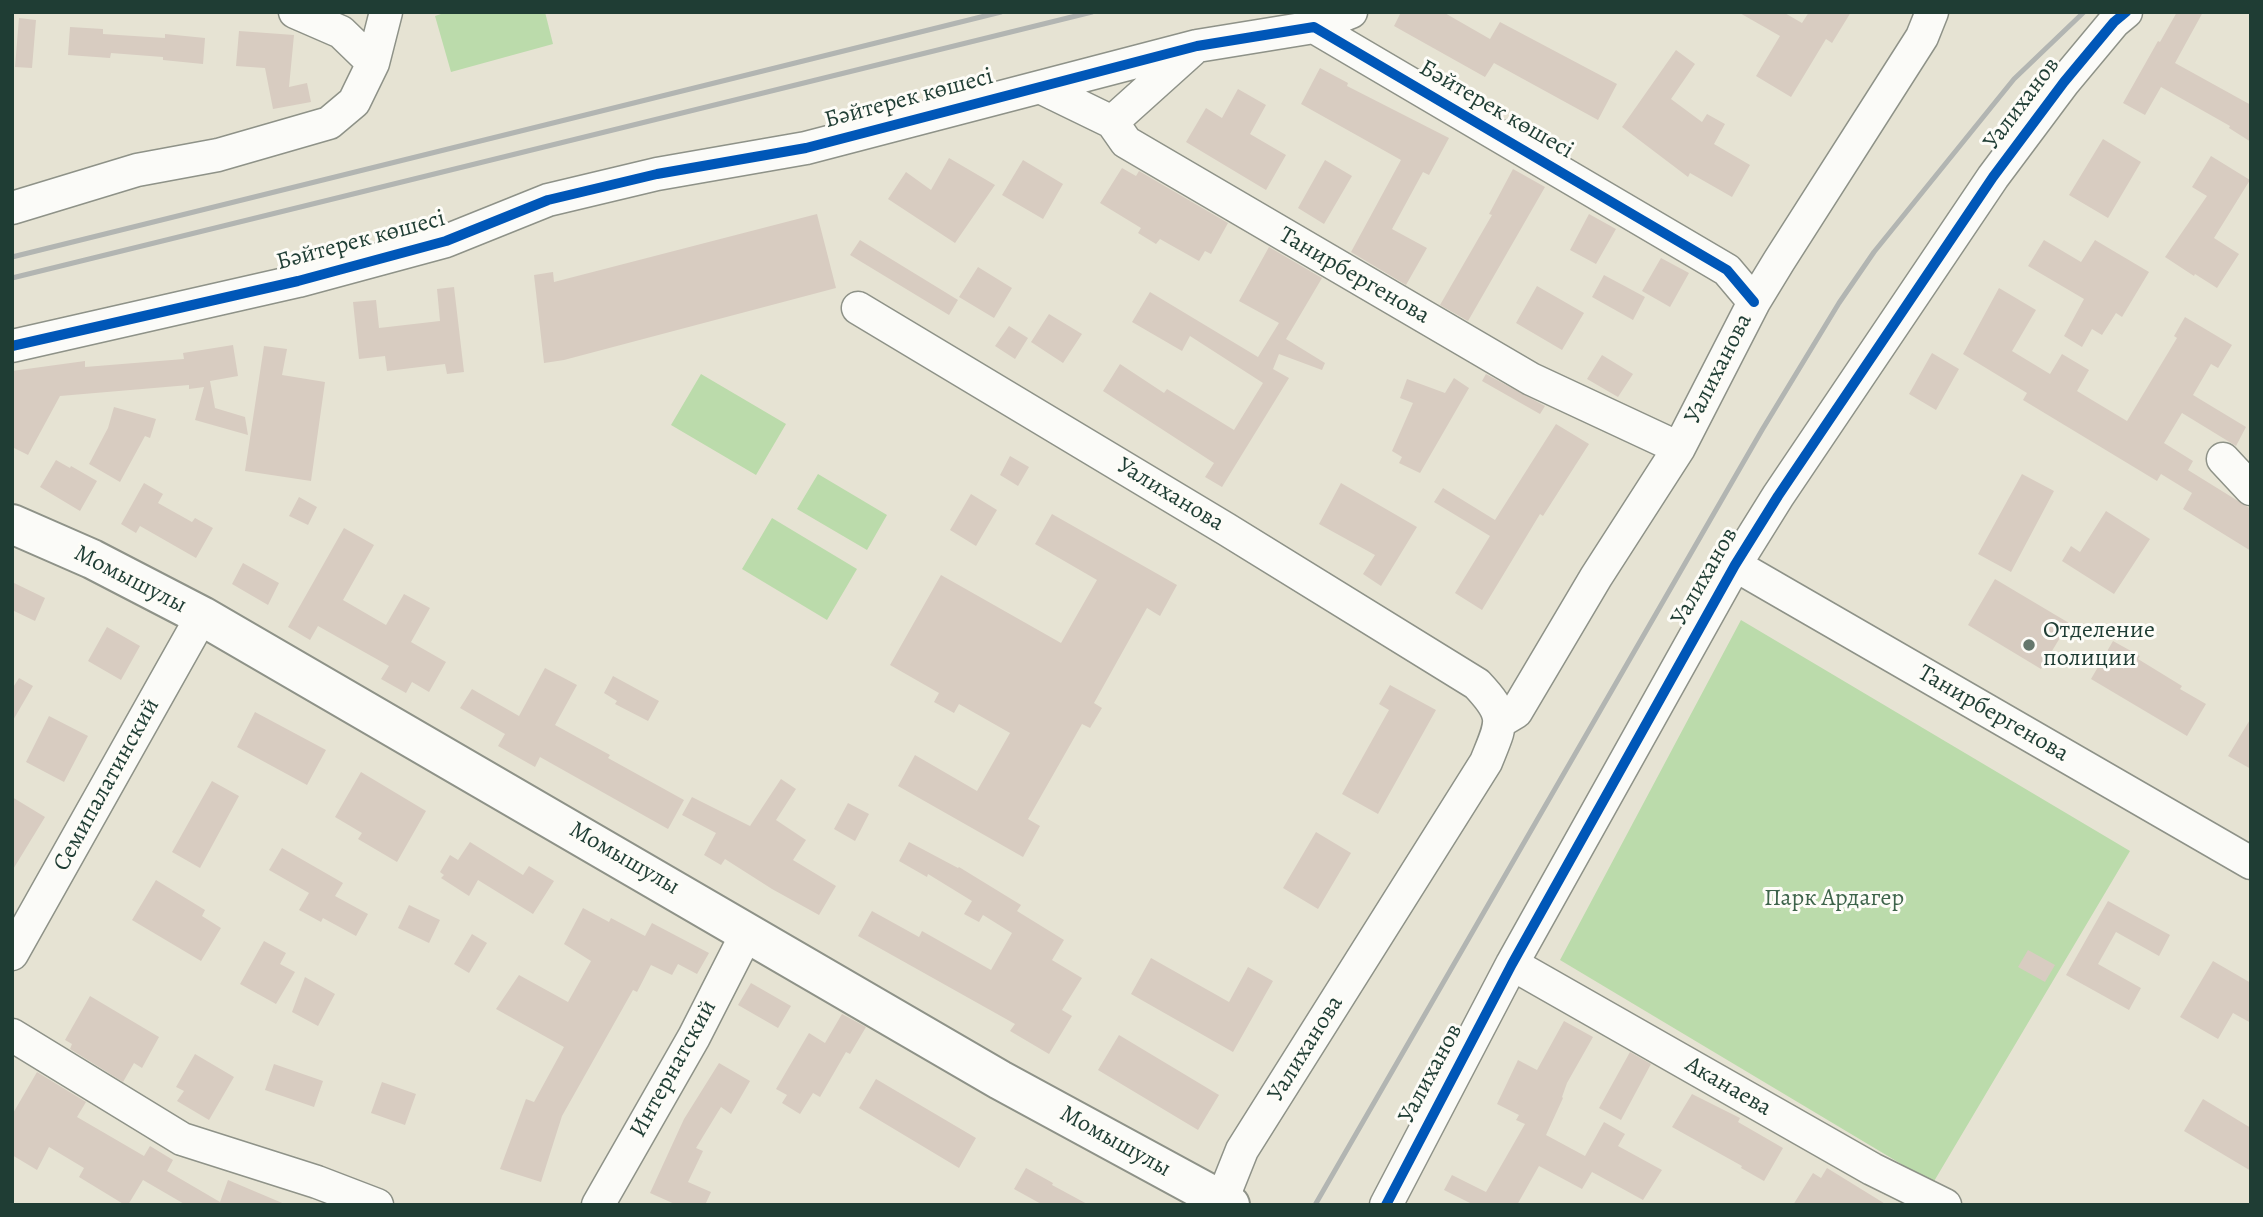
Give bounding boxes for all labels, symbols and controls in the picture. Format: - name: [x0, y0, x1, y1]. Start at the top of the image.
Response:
- street label: Уалиханов: [1978, 52, 2066, 156]
- street label: Бәйтерек көшесі: [1414, 54, 1578, 166]
- street label: Бәйтерек көшесі: [822, 63, 996, 135]
- street label: Бәйтерек көшесі: [274, 205, 448, 277]
- street label: Танирбергенова: [1273, 221, 1435, 331]
- street label: Уалиханова: [1679, 309, 1759, 429]
- street label: Уалиханова: [1111, 452, 1229, 538]
- street label: Уалиханов: [1665, 523, 1745, 631]
- street label: Момышулы: [69, 539, 191, 621]
- place label: Отделение полиции: [2043, 617, 2155, 673]
- marker: Отделение полиции: [2021, 637, 2037, 653]
- street label: Танирбергенова: [1912, 659, 2074, 769]
- street label: Семипалатинский: [48, 694, 166, 876]
- street label: Момышулы: [564, 816, 684, 902]
- park label: Парк Ардагер: [1764, 885, 1904, 913]
- street label: Уалиханова: [1262, 991, 1350, 1107]
- street label: Интернатский: [624, 995, 724, 1143]
- street label: Уалиханов: [1393, 1019, 1469, 1129]
- street label: Аканаева: [1680, 1051, 1776, 1123]
- street label: Момышулы: [1054, 1100, 1176, 1184]

